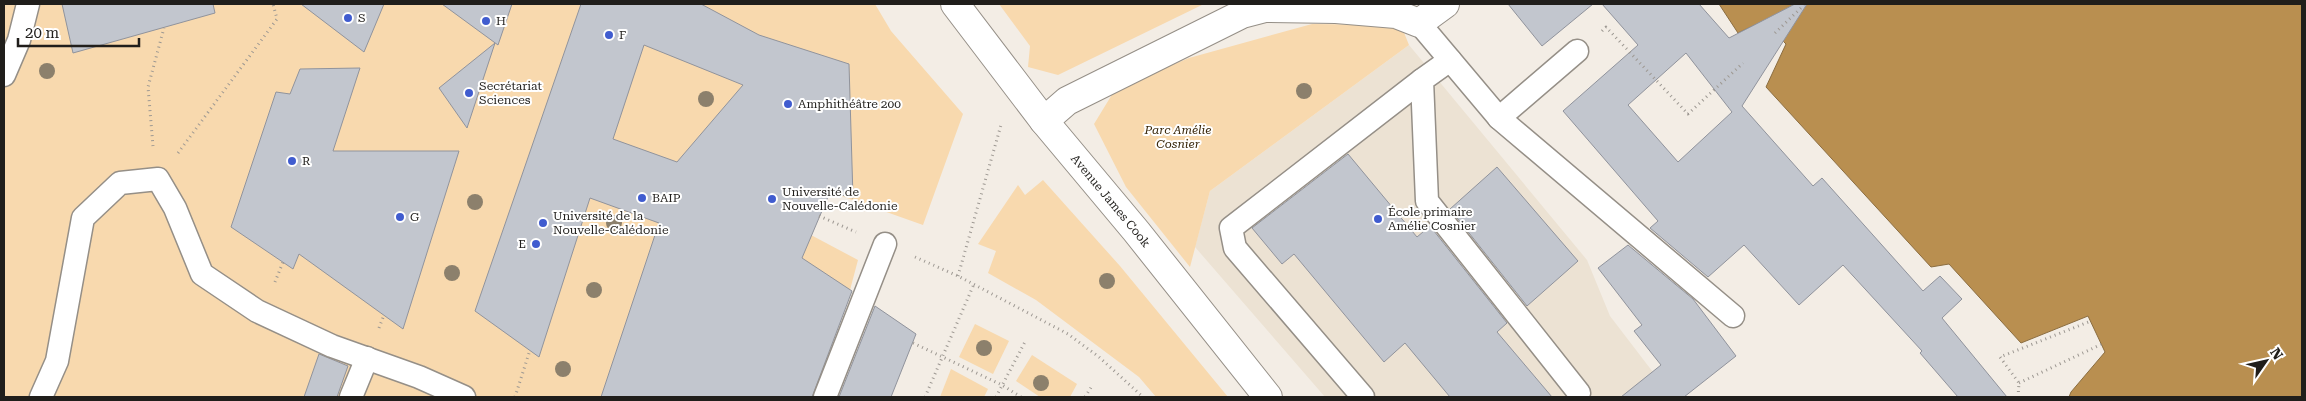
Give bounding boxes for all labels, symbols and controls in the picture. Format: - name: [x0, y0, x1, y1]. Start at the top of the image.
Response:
- place label: S: [358, 11, 365, 25]
- marker: S: [342, 12, 354, 24]
- place label: H: [496, 14, 506, 28]
- scale bar: [18, 15, 139, 47]
- marker: H: [480, 15, 492, 27]
- text: 20 m: [25, 24, 60, 42]
- place label: F: [619, 28, 626, 42]
- marker: F: [603, 29, 615, 41]
- place label: Secrétariat Sciences: [479, 79, 542, 107]
- marker: Secrétariat Sciences: [463, 87, 475, 99]
- place label: Amphithéâtre 200: [798, 97, 901, 111]
- marker: Amphithéâtre 200: [782, 98, 794, 110]
- park label: Parc Amélie Cosnier: [1144, 123, 1211, 151]
- street label: Avenue James Cook: [1068, 152, 1153, 250]
- place label: R: [302, 154, 311, 168]
- marker: R: [286, 155, 298, 167]
- place label: Université de Nouvelle-Calédonie: [782, 185, 898, 213]
- place label: BAIP: [652, 191, 681, 205]
- marker: BAIP: [636, 192, 648, 204]
- marker: Université de Nouvelle-Calédonie: [766, 193, 778, 205]
- place label: École primaire Amélie Cosnier: [1388, 205, 1476, 233]
- place label: Université de la Nouvelle-Calédonie: [553, 209, 669, 237]
- place label: G: [410, 210, 420, 224]
- marker: G: [394, 211, 406, 223]
- marker: École primaire Amélie Cosnier: [1372, 213, 1384, 225]
- marker: Université de la Nouvelle-Calédonie: [537, 217, 549, 229]
- place label: E: [518, 237, 526, 251]
- marker: E: [530, 238, 542, 250]
- north arrow: [2241, 336, 2291, 386]
- text: N: [2267, 345, 2287, 363]

